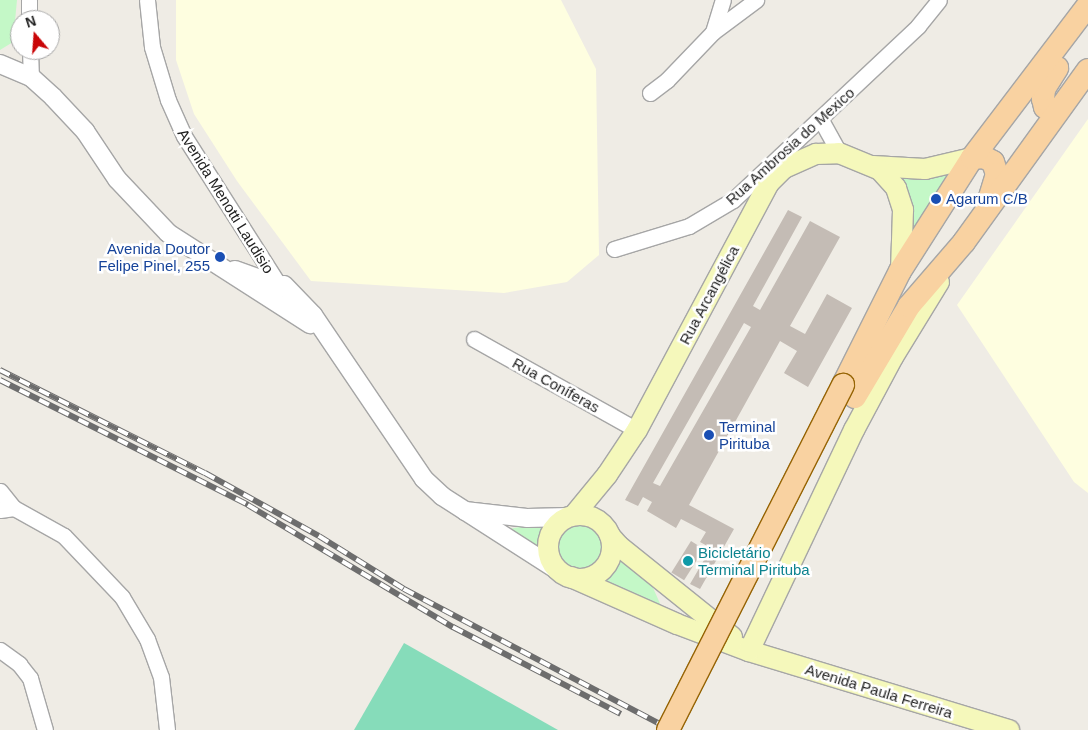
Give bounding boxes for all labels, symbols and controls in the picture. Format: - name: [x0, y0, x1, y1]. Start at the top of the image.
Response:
- north arrow: [10, 10, 60, 60]
- text: N: [23, 13, 38, 31]
- street label: Rua Ambrosia do Mexico: [722, 83, 858, 209]
- street label: Avenida Menotti Laudisio: [174, 125, 278, 277]
- place label: Agarum C/B: [946, 190, 1028, 208]
- marker: Agarum C/B: [930, 193, 942, 205]
- place label: Avenida Doutor Felipe Pinel, 255: [98, 239, 210, 274]
- street label: Rua Arcangélica: [675, 242, 743, 348]
- marker: Avenida Doutor Felipe Pinel, 255: [214, 251, 226, 263]
- street label: Rua Coníferas: [509, 354, 603, 416]
- place label: Terminal Pirituba: [719, 417, 776, 452]
- marker: Terminal Pirituba: [703, 429, 715, 441]
- place label: Bicicletário Terminal Pirituba: [698, 543, 810, 578]
- marker: Bicicletário Terminal Pirituba: [682, 555, 694, 567]
- street label: Avenida Paula Ferreira: [803, 660, 955, 722]

